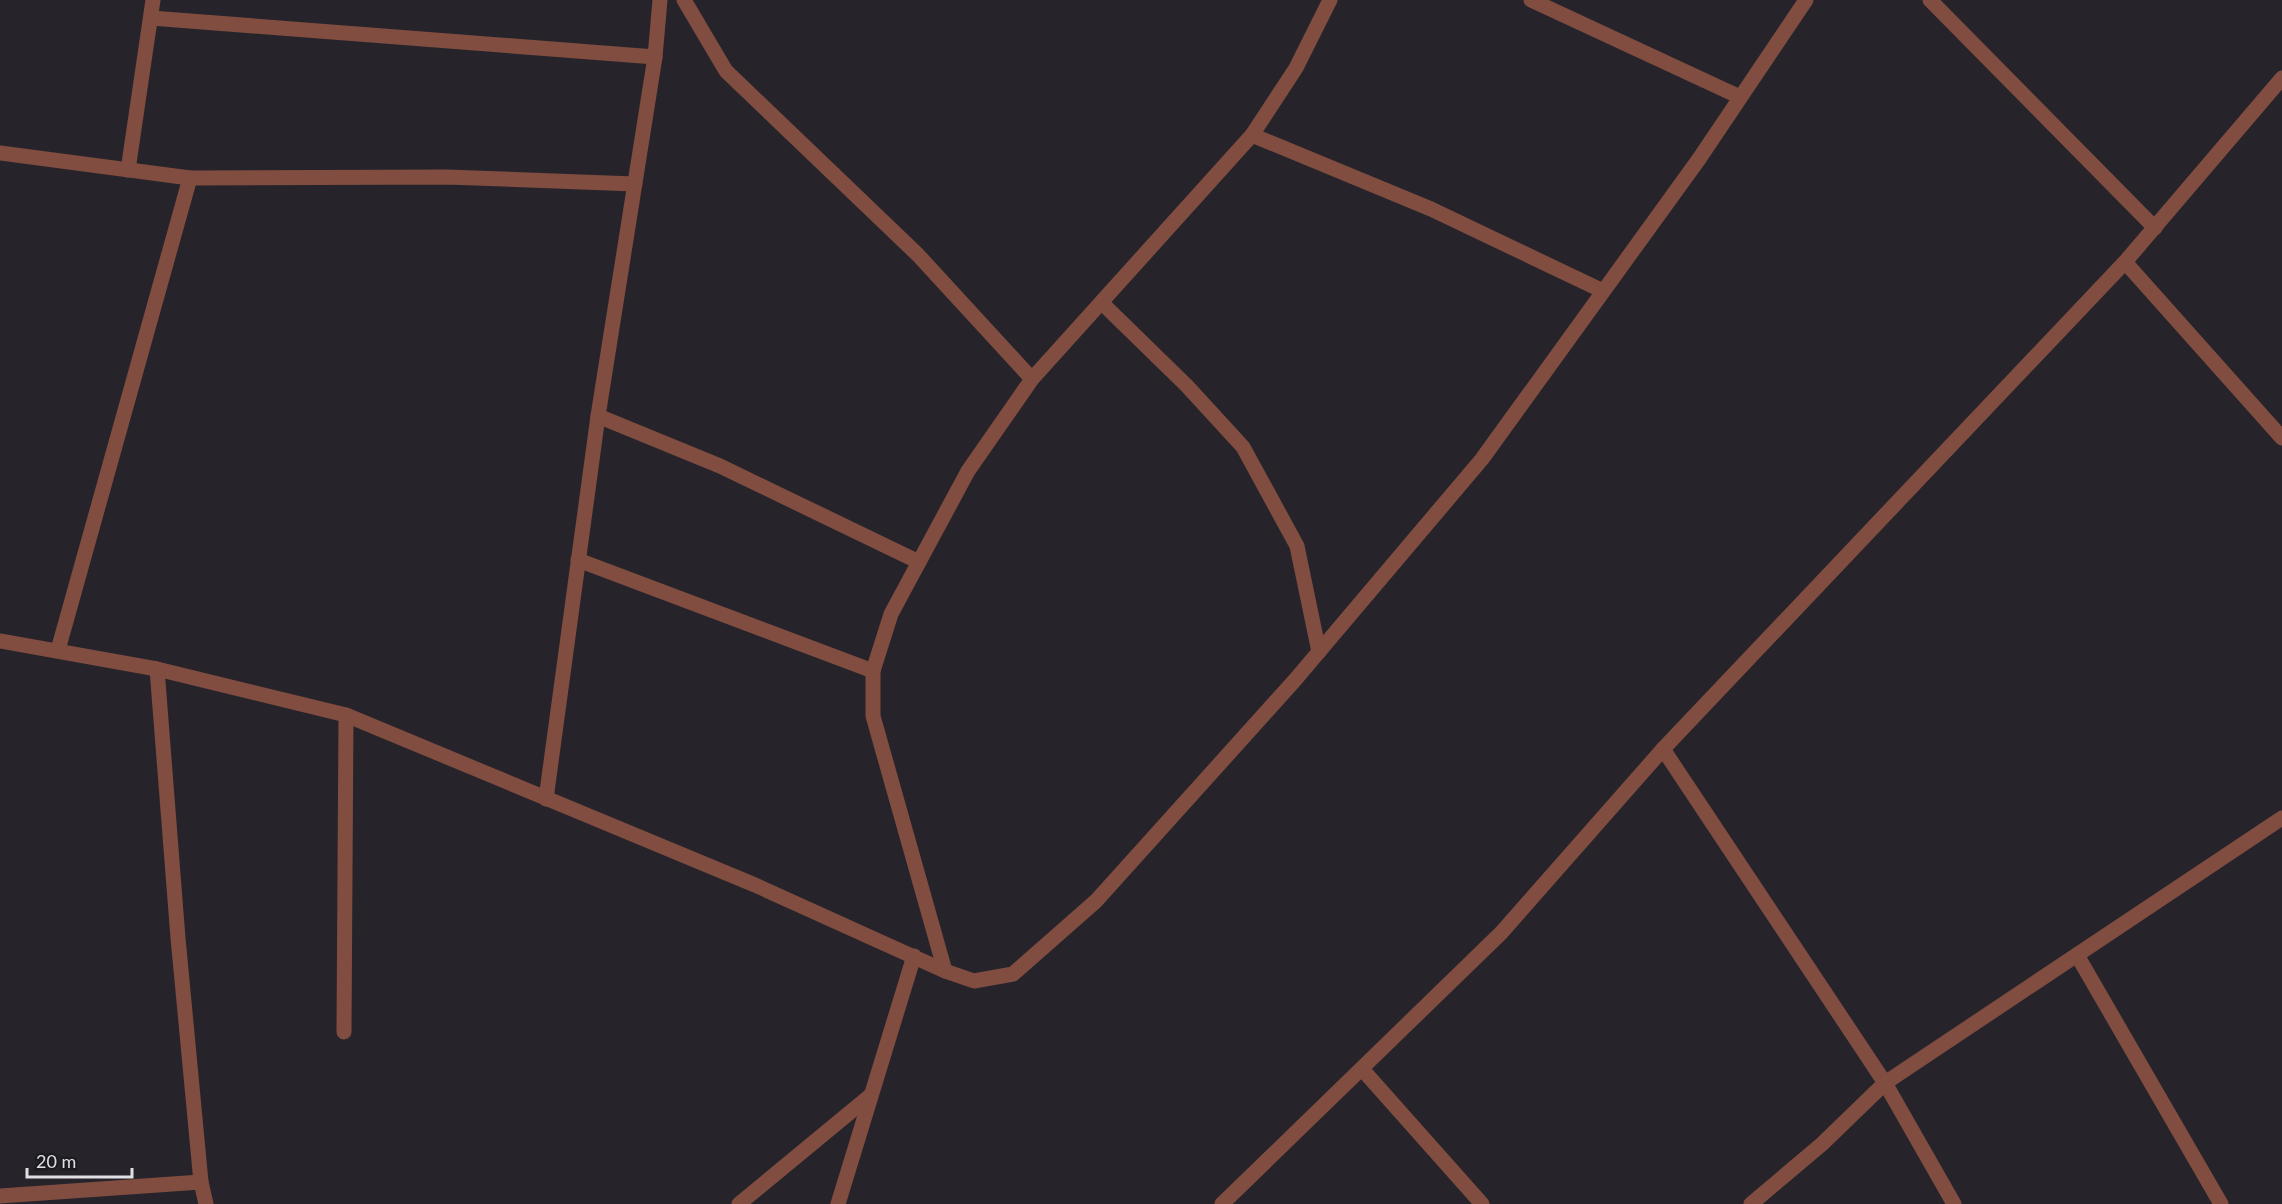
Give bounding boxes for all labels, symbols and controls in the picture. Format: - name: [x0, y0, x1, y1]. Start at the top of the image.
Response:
- scale bar: [27, 1141, 132, 1179]
- text: 20 m: [36, 1150, 76, 1172]

